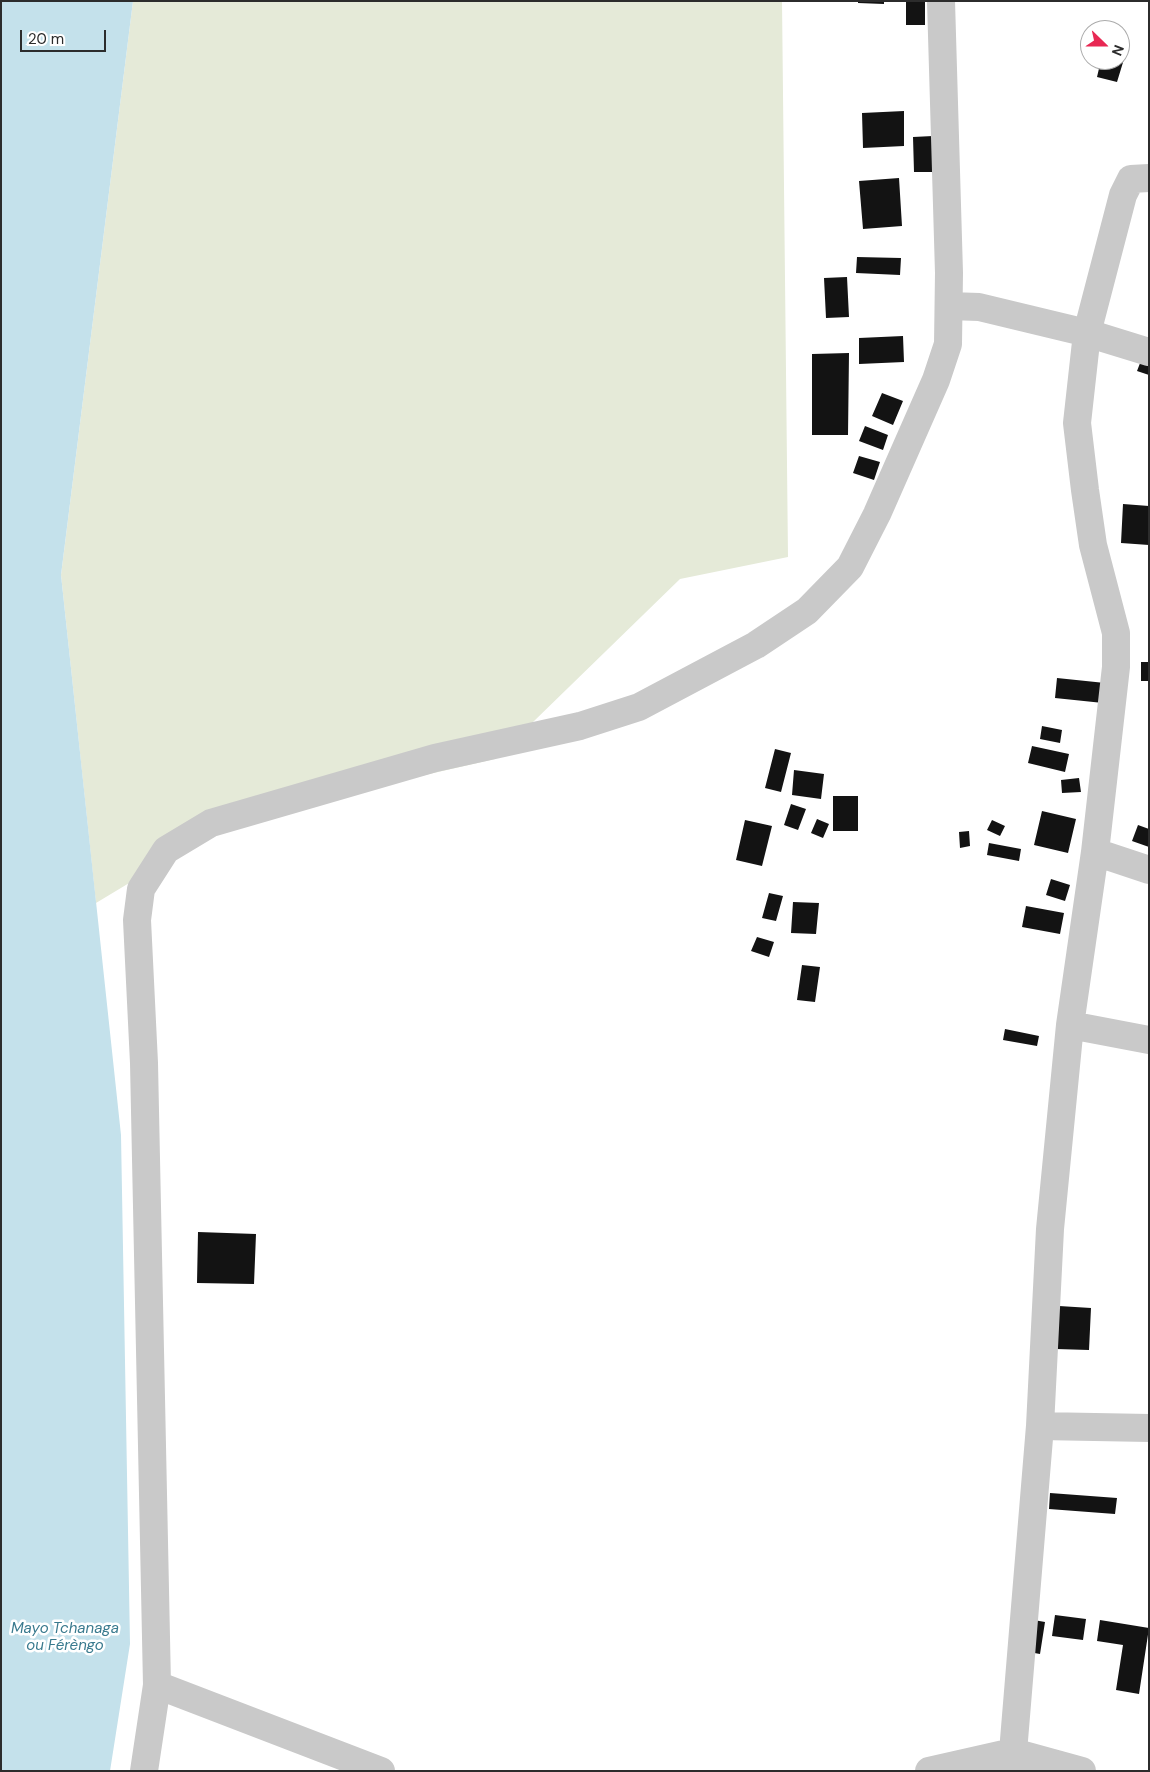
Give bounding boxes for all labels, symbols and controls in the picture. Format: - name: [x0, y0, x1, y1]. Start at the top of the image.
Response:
- scale bar: [22, 20, 109, 52]
- north arrow: [1080, 20, 1130, 70]
- text: 20 m: [28, 29, 64, 49]
- text: N: [1108, 42, 1128, 58]
- water label: Mayo Tchanaga ou Férèngo: [11, 1620, 119, 1655]

